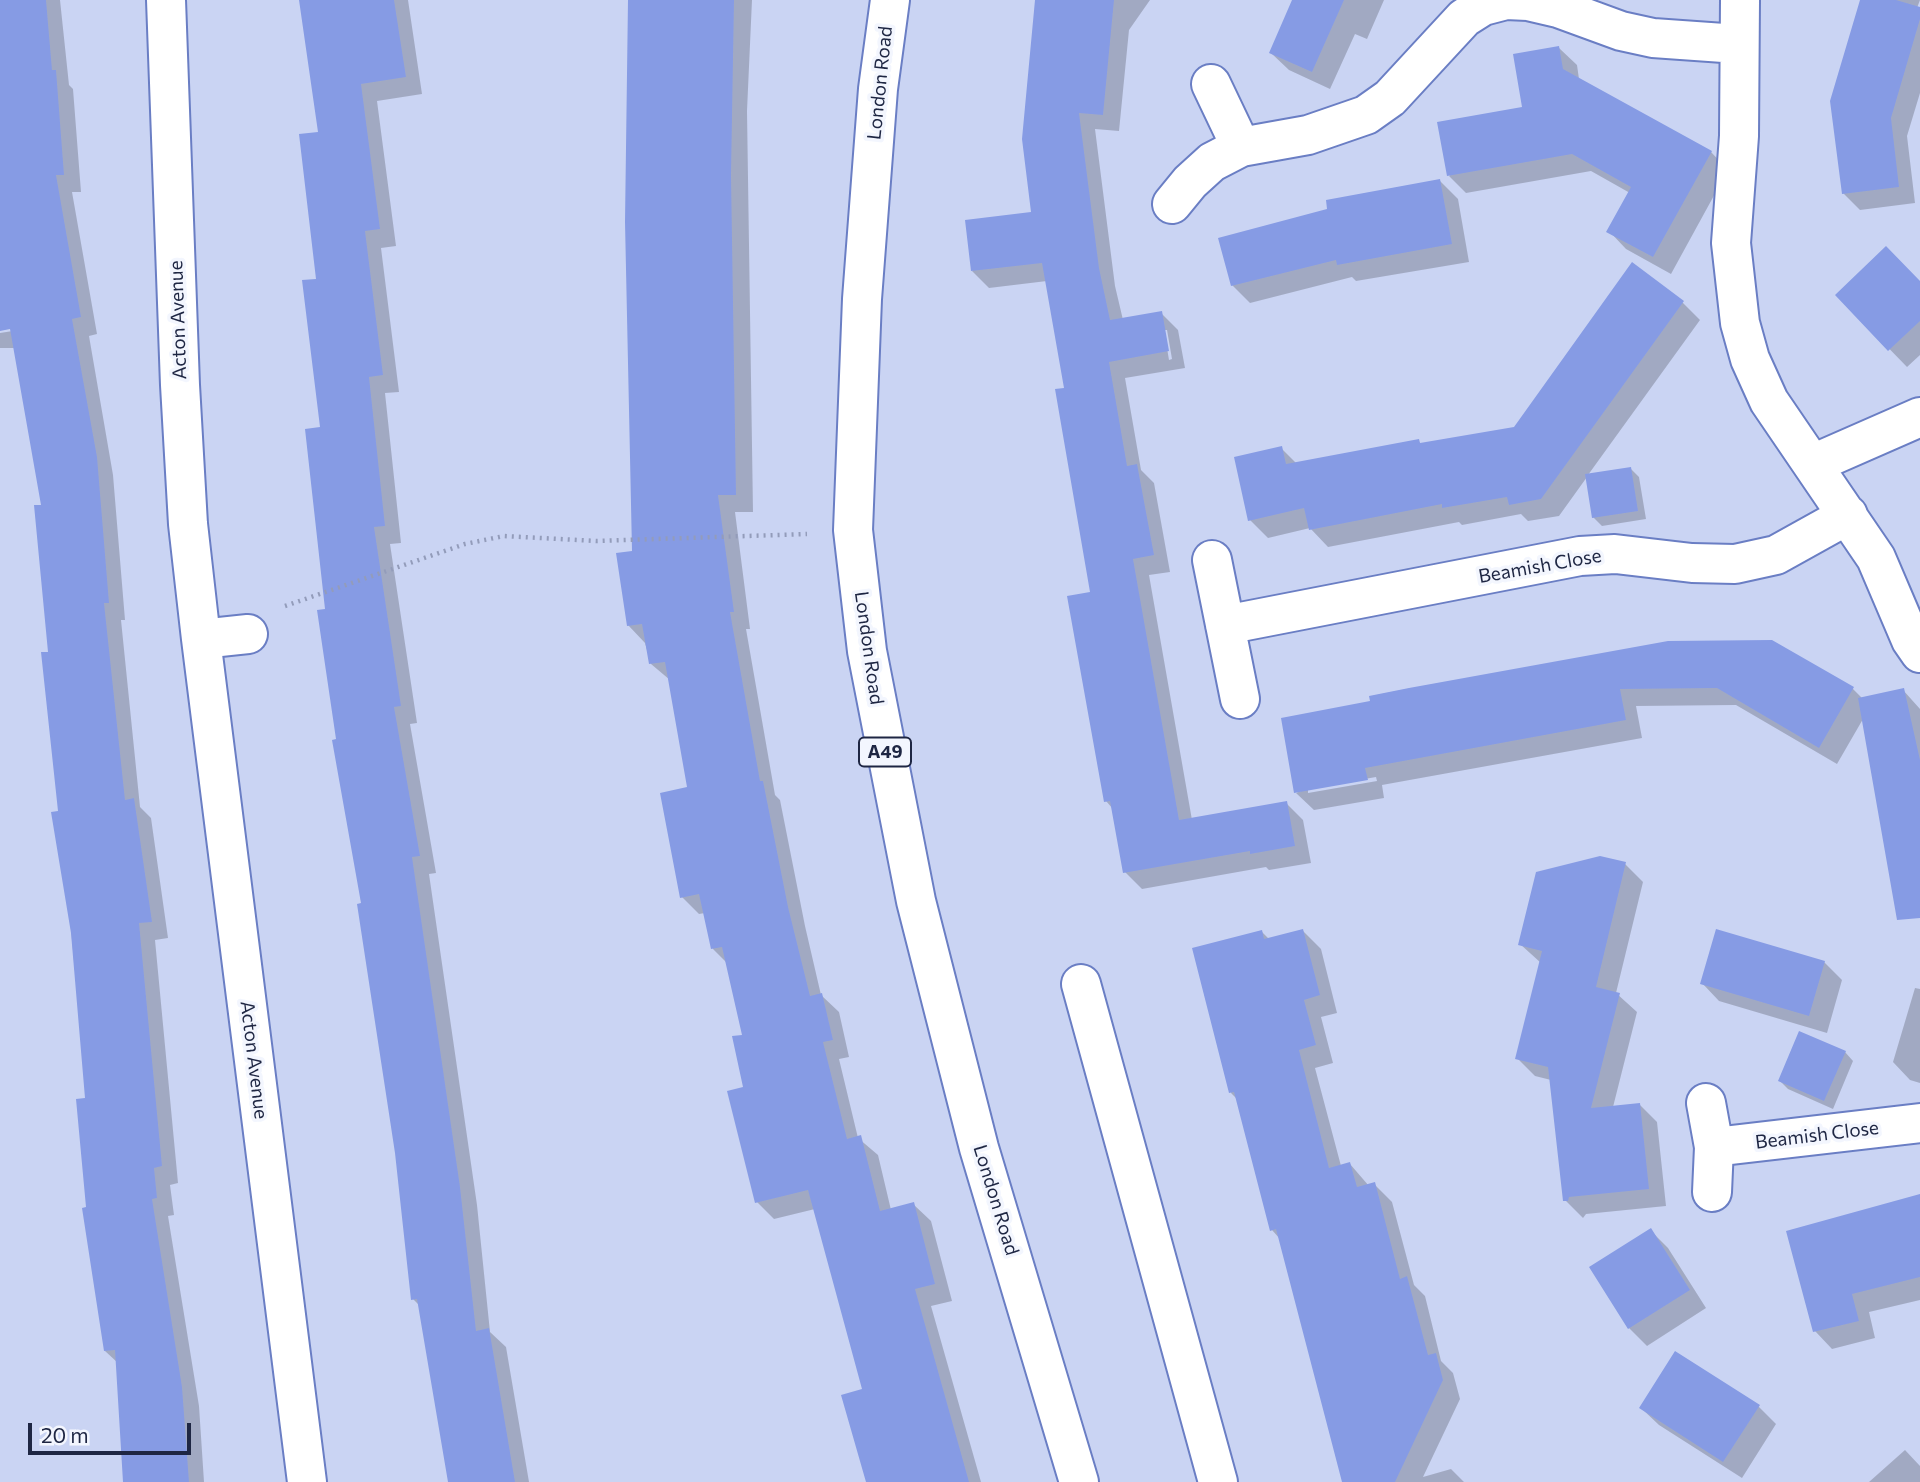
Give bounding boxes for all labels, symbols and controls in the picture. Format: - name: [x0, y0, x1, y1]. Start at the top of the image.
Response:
- street label: London Road: [863, 25, 897, 141]
- street label: Acton Avenue: [165, 260, 191, 380]
- street label: Beamish Close: [1477, 544, 1603, 588]
- street label: London Road: [850, 590, 888, 706]
- road number: A49: [859, 738, 911, 766]
- street label: Acton Avenue: [235, 1000, 273, 1120]
- street label: Beamish Close: [1754, 1116, 1880, 1154]
- street label: London Road: [968, 1142, 1024, 1258]
- scale bar: [32, 1408, 194, 1452]
- text: 20 m: [41, 1422, 89, 1447]

